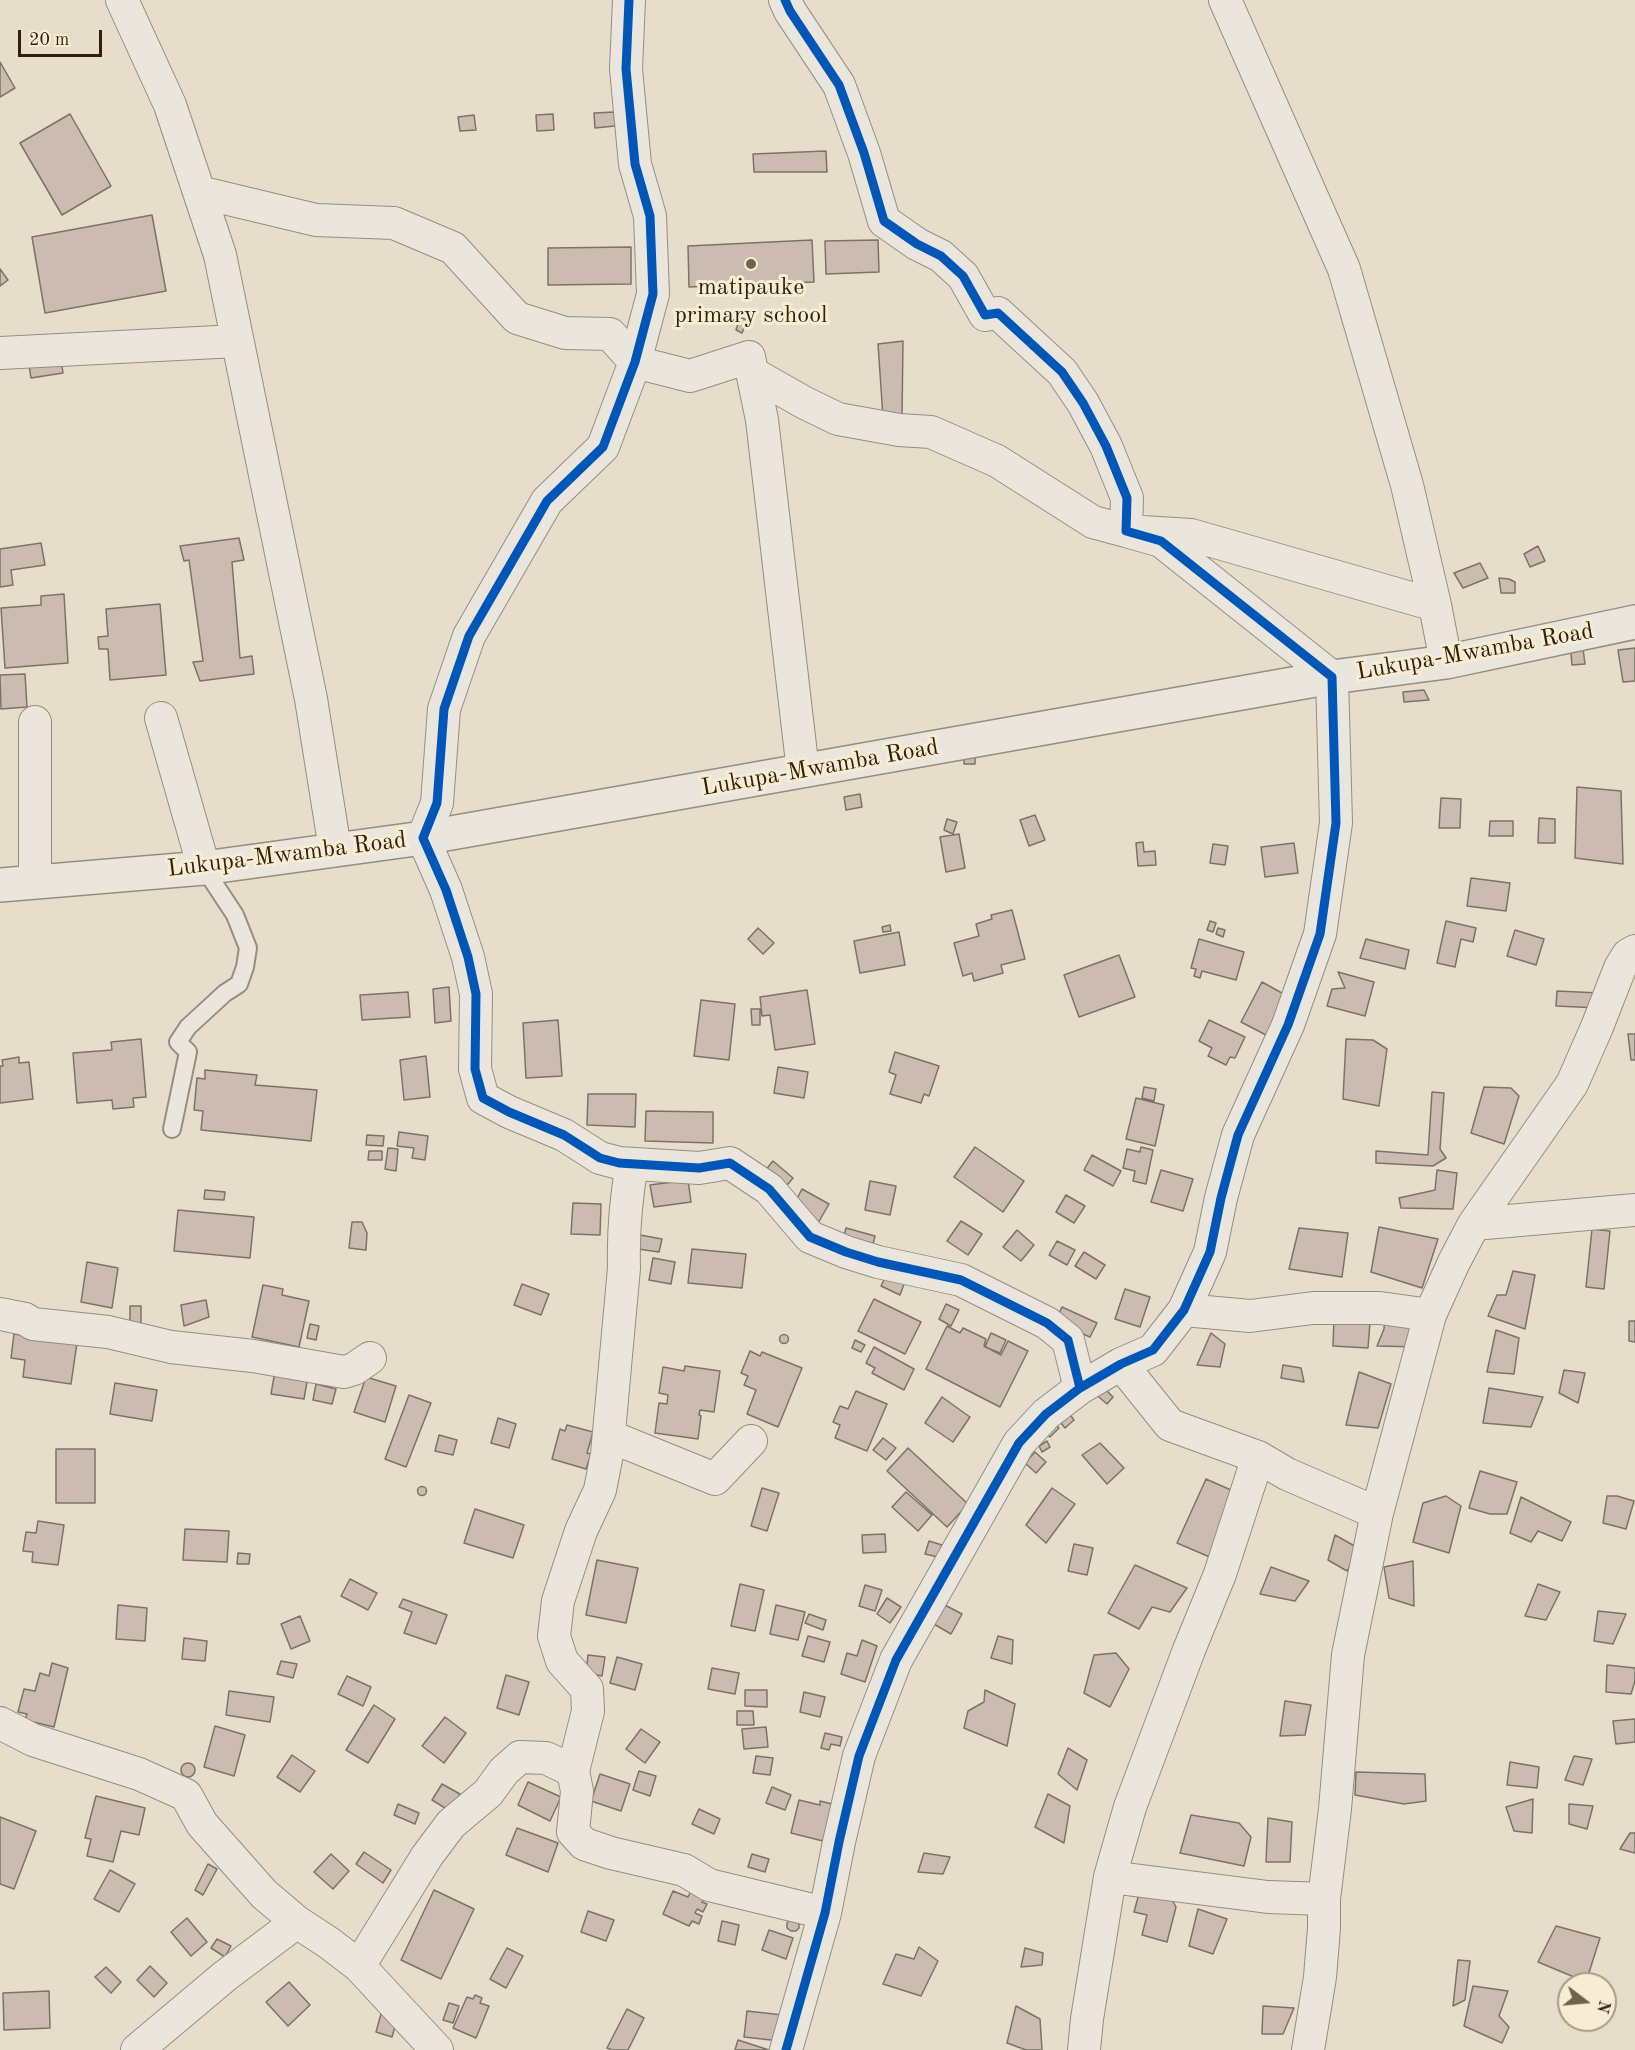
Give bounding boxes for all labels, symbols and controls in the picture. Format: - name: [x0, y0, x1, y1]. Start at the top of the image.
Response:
- scale bar: [21, 18, 105, 56]
- text: 20 m: [29, 31, 69, 49]
- marker: matipauke primary school: [744, 257, 758, 271]
- place label: matipauke primary school: [674, 274, 828, 330]
- street label: Lukupa-Mwamba Road: [1354, 617, 1596, 687]
- street label: Lukupa-Mwamba Road: [699, 733, 941, 803]
- street label: Lukupa-Mwamba Road: [166, 826, 408, 884]
- north arrow: [1557, 1972, 1617, 2032]
- text: N: [1593, 1998, 1612, 2014]

